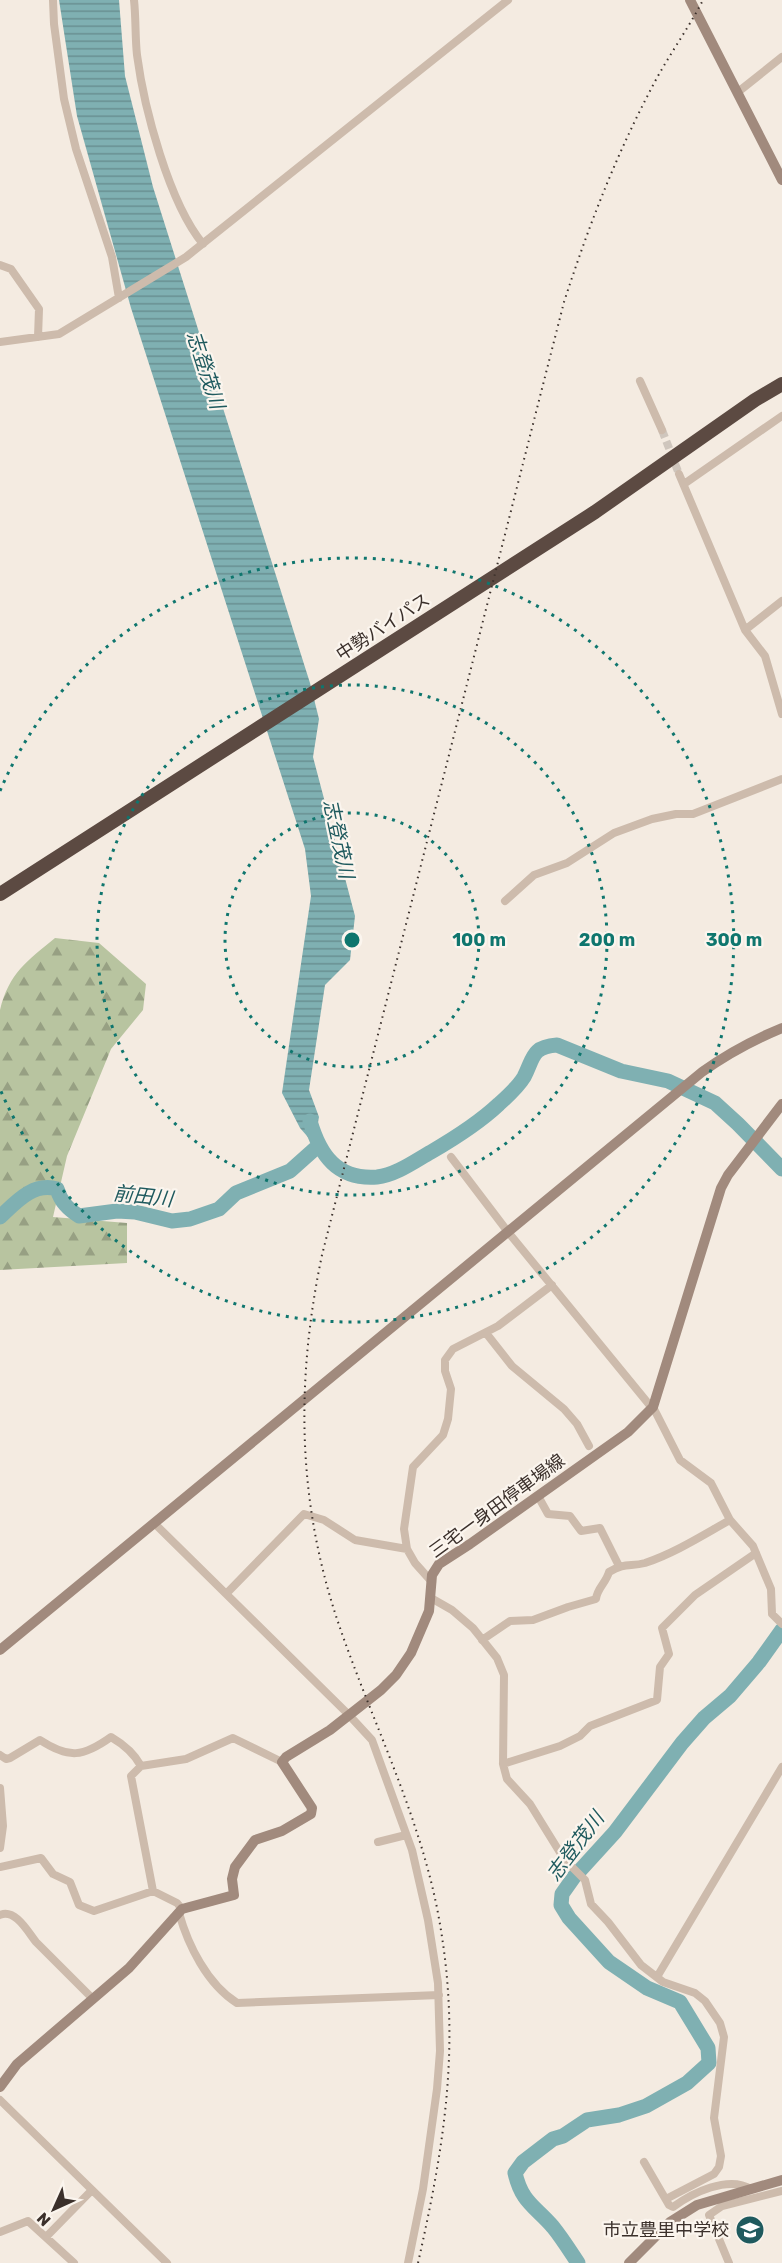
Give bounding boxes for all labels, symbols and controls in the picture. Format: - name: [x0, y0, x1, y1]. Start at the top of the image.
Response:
- water label: 志登茂川: [182, 328, 230, 414]
- street label: 中勢バイパス: [332, 588, 434, 666]
- water label: 志登茂川: [319, 797, 359, 883]
- text: 100 m: [452, 929, 506, 951]
- text: 200 m: [579, 929, 635, 951]
- text: 300 m: [706, 929, 762, 951]
- centre of rings: [342, 930, 362, 950]
- water label: 前田川: [112, 1181, 176, 1211]
- street label: 三宅一身田停車場線: [425, 1449, 569, 1563]
- water label: 志登茂川: [541, 1805, 610, 1885]
- north arrow: [24, 2179, 84, 2239]
- text: N: [33, 2208, 55, 2230]
- school or university icon: 市立豊里中学校: [734, 2214, 766, 2246]
- place label: 市立豊里中学校: [603, 2219, 729, 2241]

